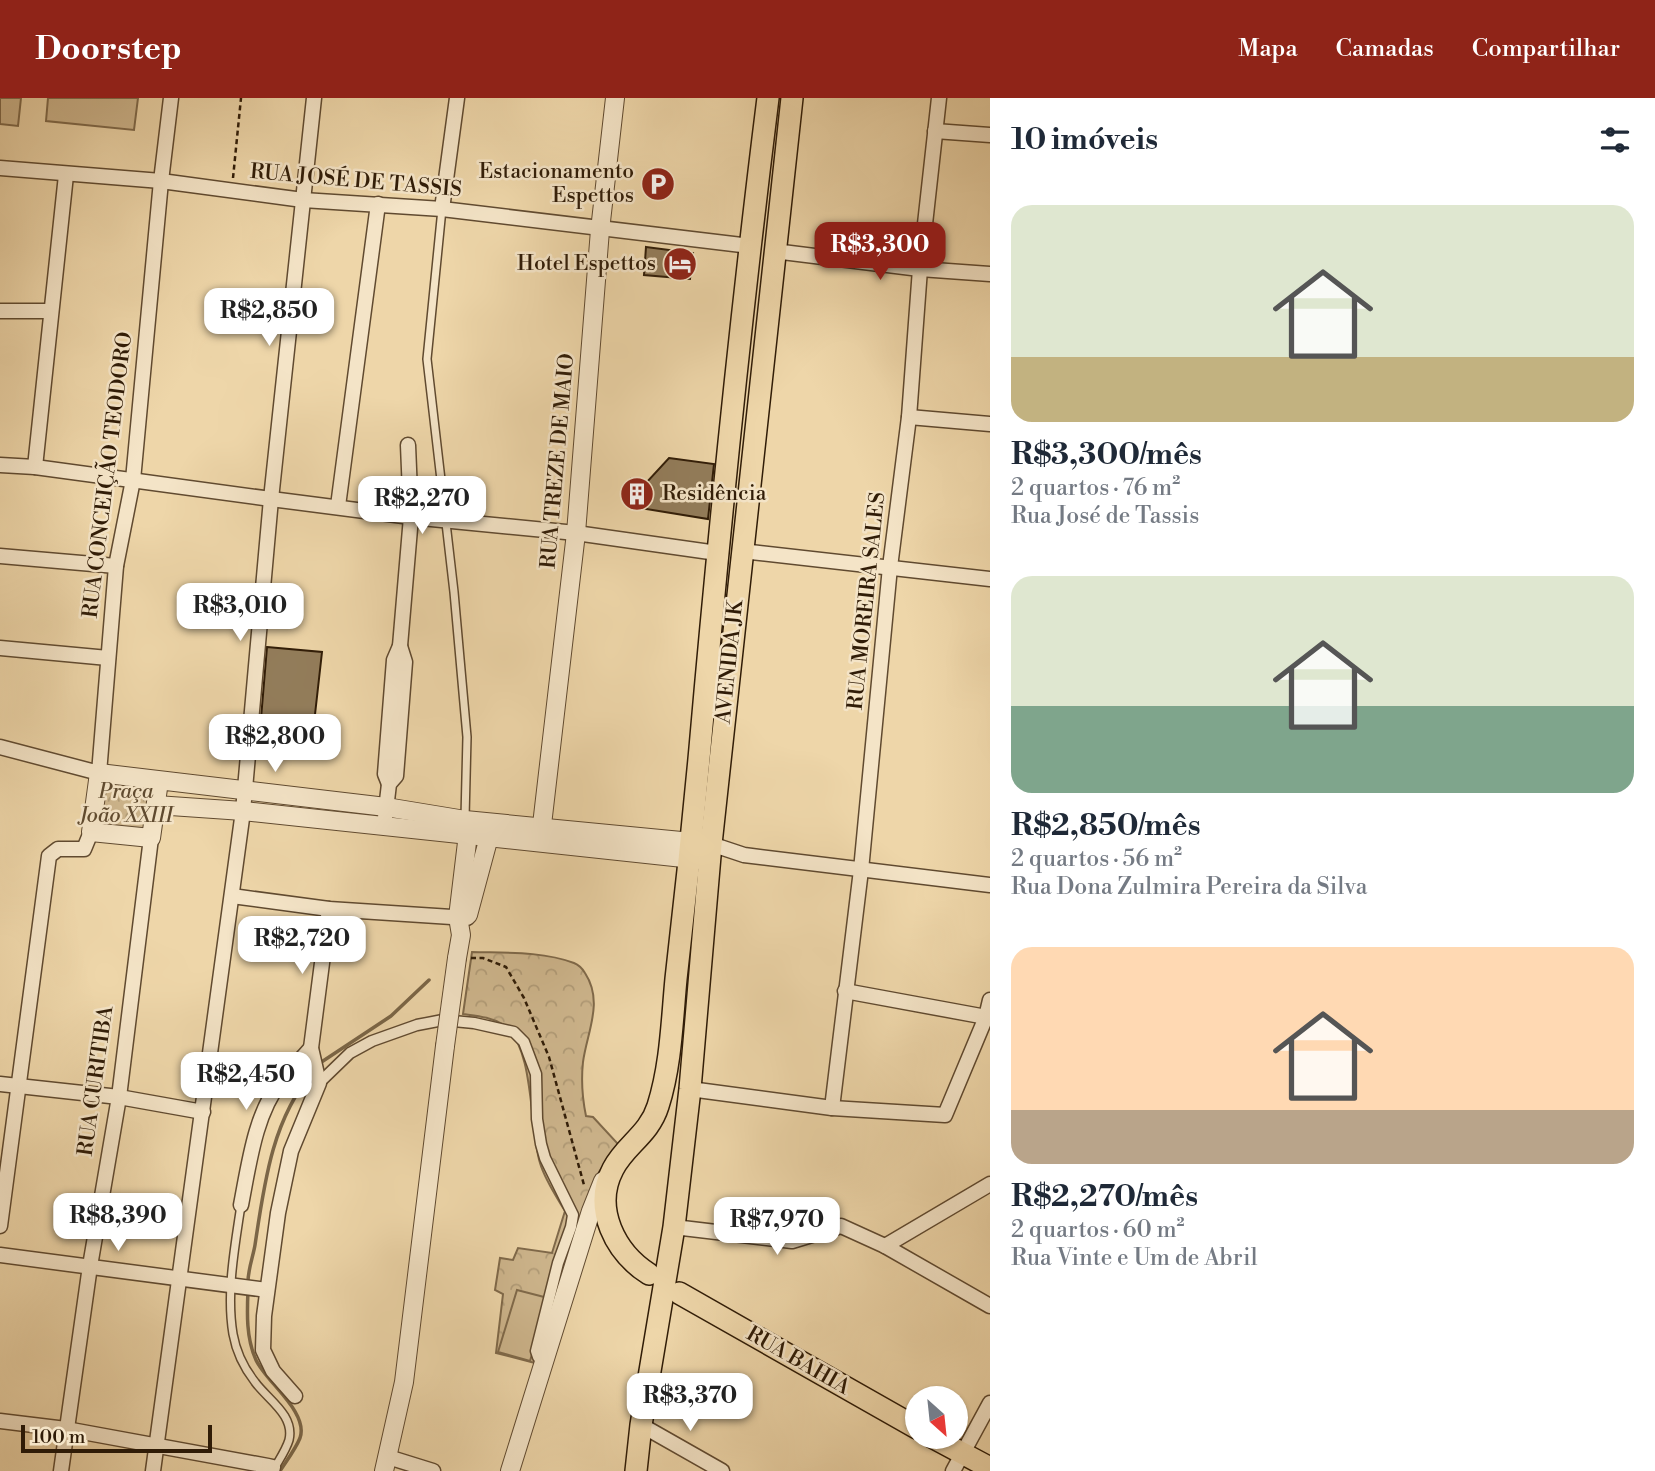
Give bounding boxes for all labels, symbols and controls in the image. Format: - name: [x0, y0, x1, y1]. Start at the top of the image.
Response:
- text: Doorstep: [35, 29, 182, 70]
- text: Mapa: [1238, 34, 1298, 64]
- text: Camadas: [1336, 34, 1434, 64]
- text: Compartilhar: [1472, 34, 1620, 64]
- text: 10 imóveis: [1011, 121, 1158, 159]
- icon: filters: [1596, 121, 1634, 159]
- street label: RUA JOSÉ DE TASSIS: [249, 157, 463, 203]
- place label: Estacionamento Espettos: [479, 159, 634, 209]
- parking icon: Estacionamento Espettos: [639, 165, 677, 203]
- pin: R$3,300: [815, 222, 945, 282]
- text: R$3,300: [831, 231, 929, 259]
- hotel icon: Hotel Espettos: [661, 245, 699, 283]
- place label: Hotel Espettos: [517, 251, 656, 277]
- icon: home: [1260, 251, 1386, 377]
- pin: R$2,850: [204, 288, 334, 348]
- text: R$2,850: [220, 297, 318, 325]
- street label: RUA CONCEIÇÃO TEODORO: [76, 330, 138, 620]
- street label: RUA TREZE DE MAIO: [536, 352, 580, 570]
- text: R$3,300/mês: [1011, 436, 1202, 474]
- text: 2 quartos · 76 m²: [1011, 474, 1180, 502]
- building icon: Residência: [618, 475, 656, 513]
- pin: R$2,270: [357, 476, 487, 536]
- place label: Residência: [662, 481, 767, 507]
- text: R$2,270: [374, 485, 470, 513]
- street label: RUA MOREIRA SALES: [843, 491, 891, 711]
- text: Rua José de Tassis: [1011, 502, 1199, 530]
- pin: R$3,010: [175, 584, 305, 643]
- text: R$3,010: [193, 592, 287, 620]
- street label: AVENIDA JK: [710, 597, 750, 726]
- icon: home: [1260, 622, 1386, 748]
- pin: R$2,800: [210, 714, 340, 774]
- text: R$2,800: [225, 723, 325, 751]
- park label: Praça João XXIII: [77, 779, 175, 829]
- text: R$2,850/mês: [1011, 807, 1201, 845]
- text: 2 quartos · 56 m²: [1011, 845, 1182, 873]
- text: Rua Dona Zulmira Pereira da Silva: [1011, 873, 1367, 901]
- pin: R$2,720: [237, 916, 367, 976]
- text: R$2,720: [254, 925, 350, 953]
- icon: home: [1260, 993, 1386, 1119]
- street label: RUA CURITIBA: [73, 1004, 119, 1158]
- pin: R$2,450: [181, 1052, 311, 1112]
- text: R$2,450: [197, 1061, 295, 1089]
- text: R$2,270/mês: [1011, 1178, 1198, 1216]
- pin: R$8,390: [53, 1194, 183, 1253]
- pin: R$7,970: [712, 1198, 842, 1257]
- text: R$8,390: [69, 1202, 167, 1230]
- text: R$7,970: [730, 1206, 824, 1234]
- text: 2 quartos · 60 m²: [1011, 1216, 1185, 1244]
- text: Rua Vinte e Um de Abril: [1011, 1244, 1257, 1272]
- street label: RUA BAHIA: [742, 1321, 855, 1401]
- pin: R$3,370: [625, 1374, 755, 1433]
- text: R$3,370: [643, 1382, 737, 1410]
- north arrow: [905, 1386, 968, 1449]
- map controls: [905, 1386, 968, 1449]
- scale bar: [21, 1422, 212, 1454]
- text: 100 m: [32, 1425, 85, 1449]

